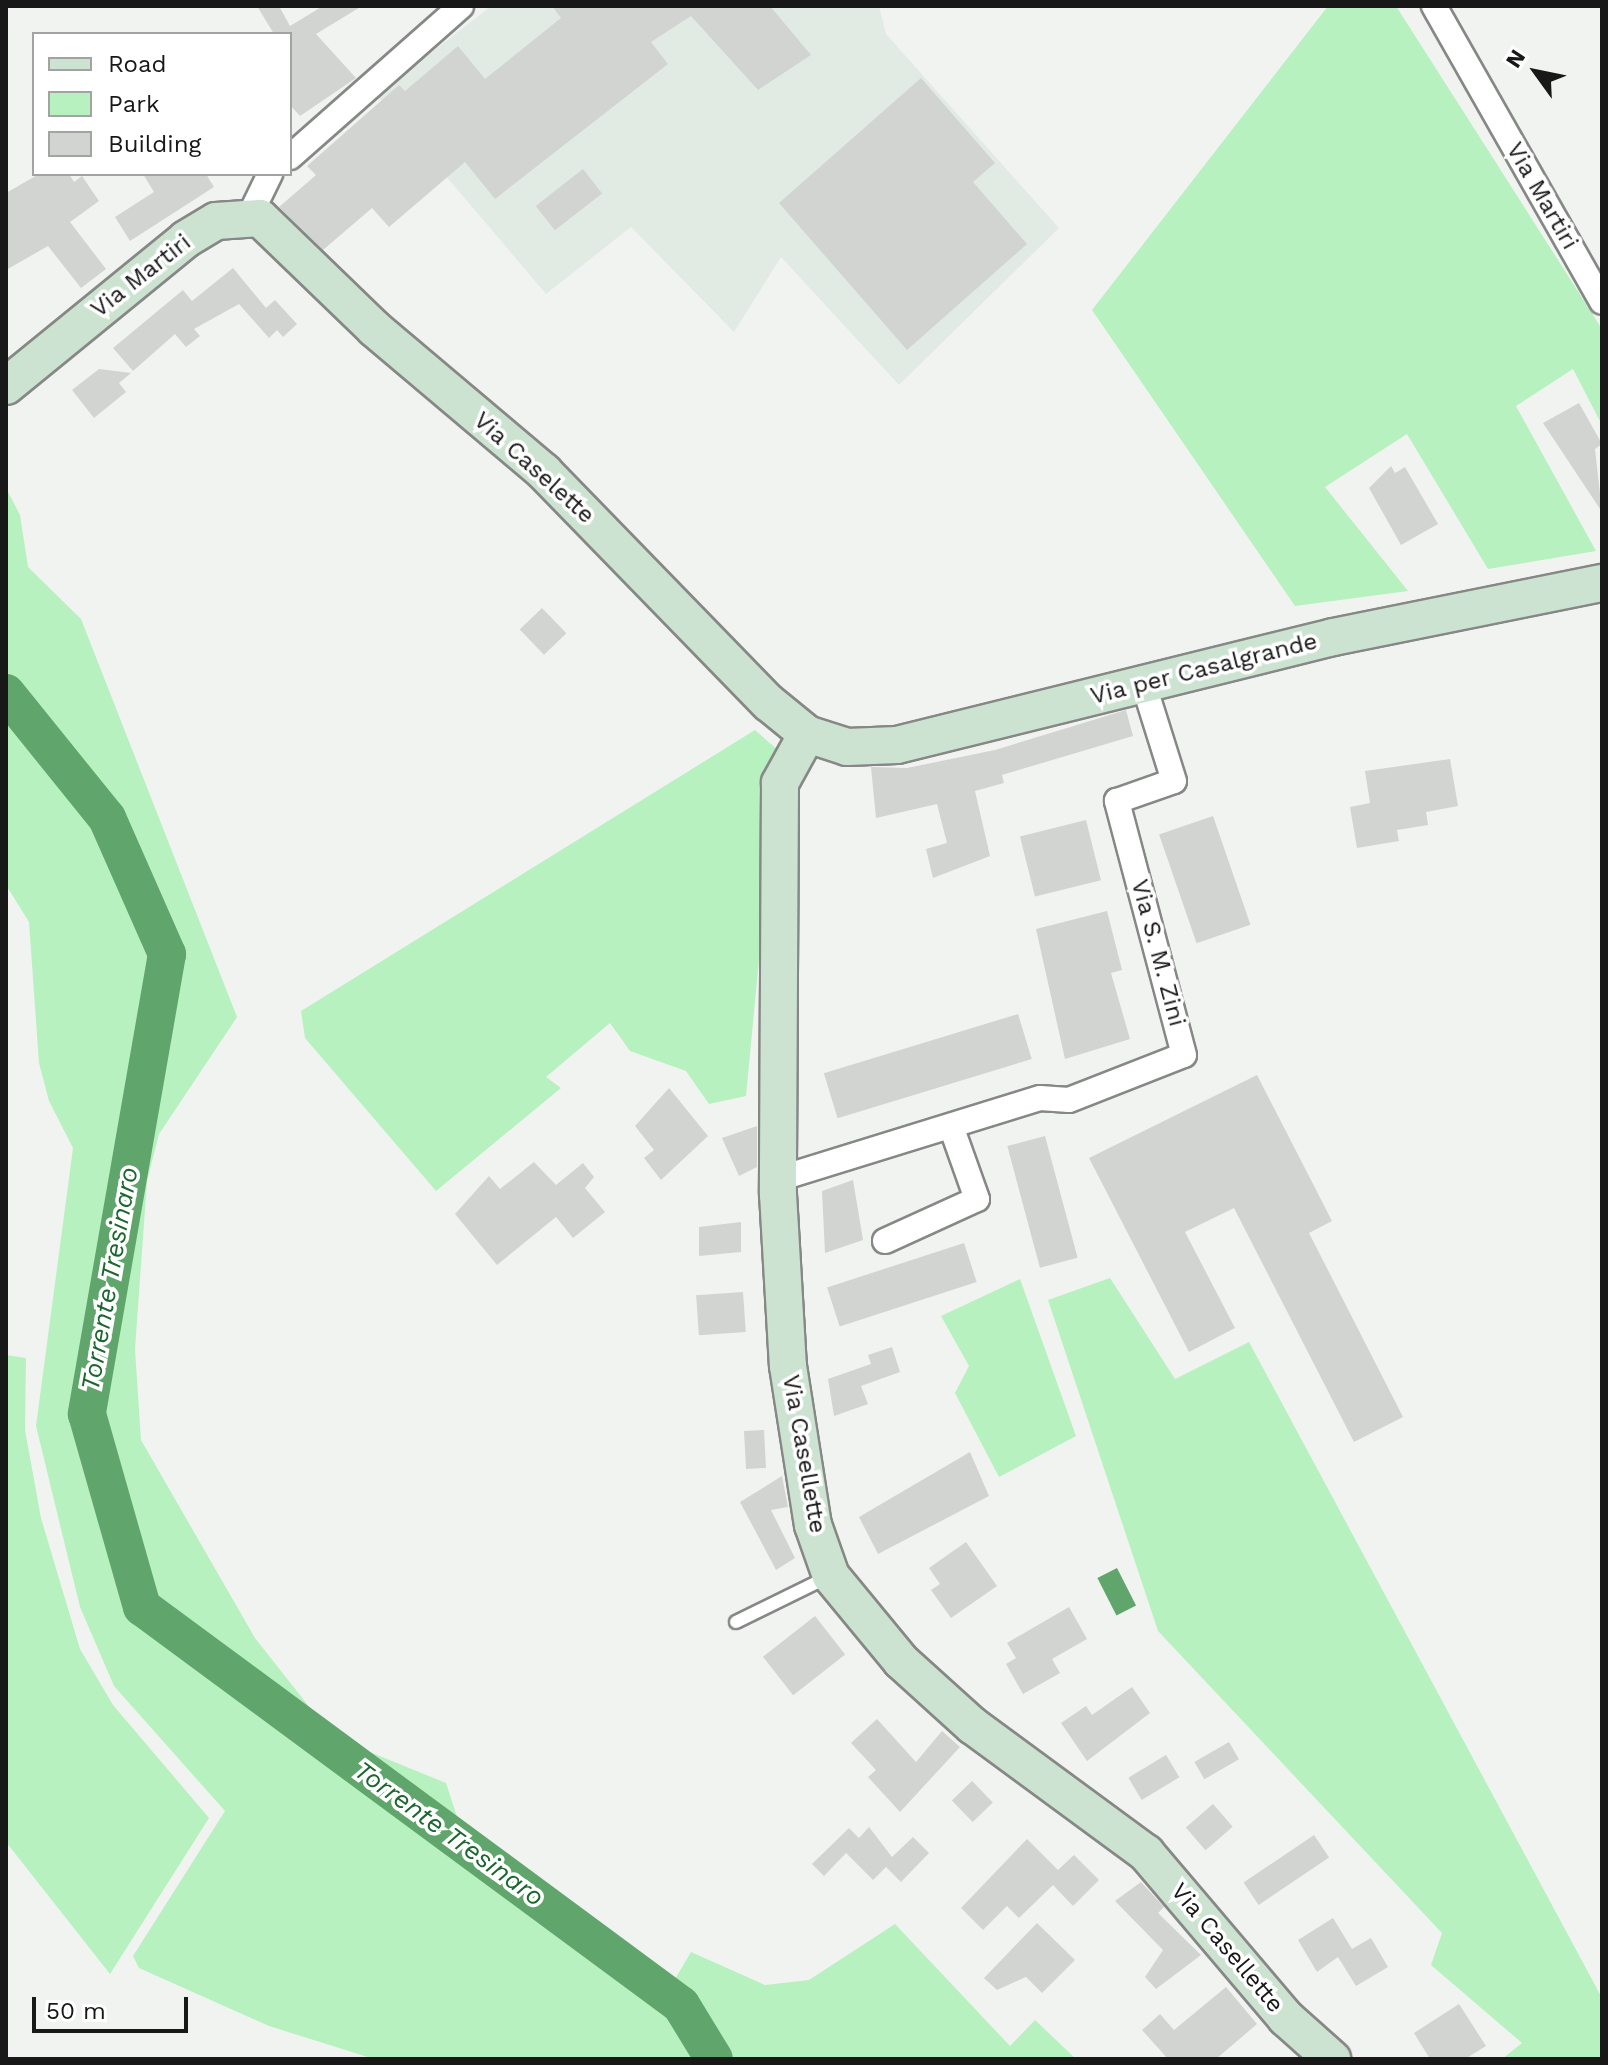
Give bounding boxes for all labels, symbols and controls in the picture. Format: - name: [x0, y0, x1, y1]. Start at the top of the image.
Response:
- legend: [32, 32, 292, 176]
- north arrow: [1496, 32, 1576, 112]
- text: N: [1501, 45, 1530, 72]
- text: Road: [108, 50, 167, 78]
- text: Park: [108, 90, 160, 118]
- text: Building: [108, 130, 201, 158]
- street label: Via Martiri: [1500, 137, 1584, 255]
- street label: Via Martiri: [85, 228, 197, 324]
- street label: Via Caselette: [467, 406, 601, 530]
- street label: Via per Casalgrande: [1087, 627, 1321, 711]
- street label: Via S. M. Zini: [1124, 876, 1192, 1030]
- water label: Torrente Tresinaro: [75, 1164, 145, 1394]
- street label: Via Casellette: [776, 1372, 832, 1536]
- water label: Torrente Tresinaro: [348, 1755, 550, 1913]
- street label: Via Casellette: [1164, 1877, 1290, 2019]
- scale bar: [36, 1981, 192, 2031]
- text: 50 m: [46, 1997, 106, 2025]

